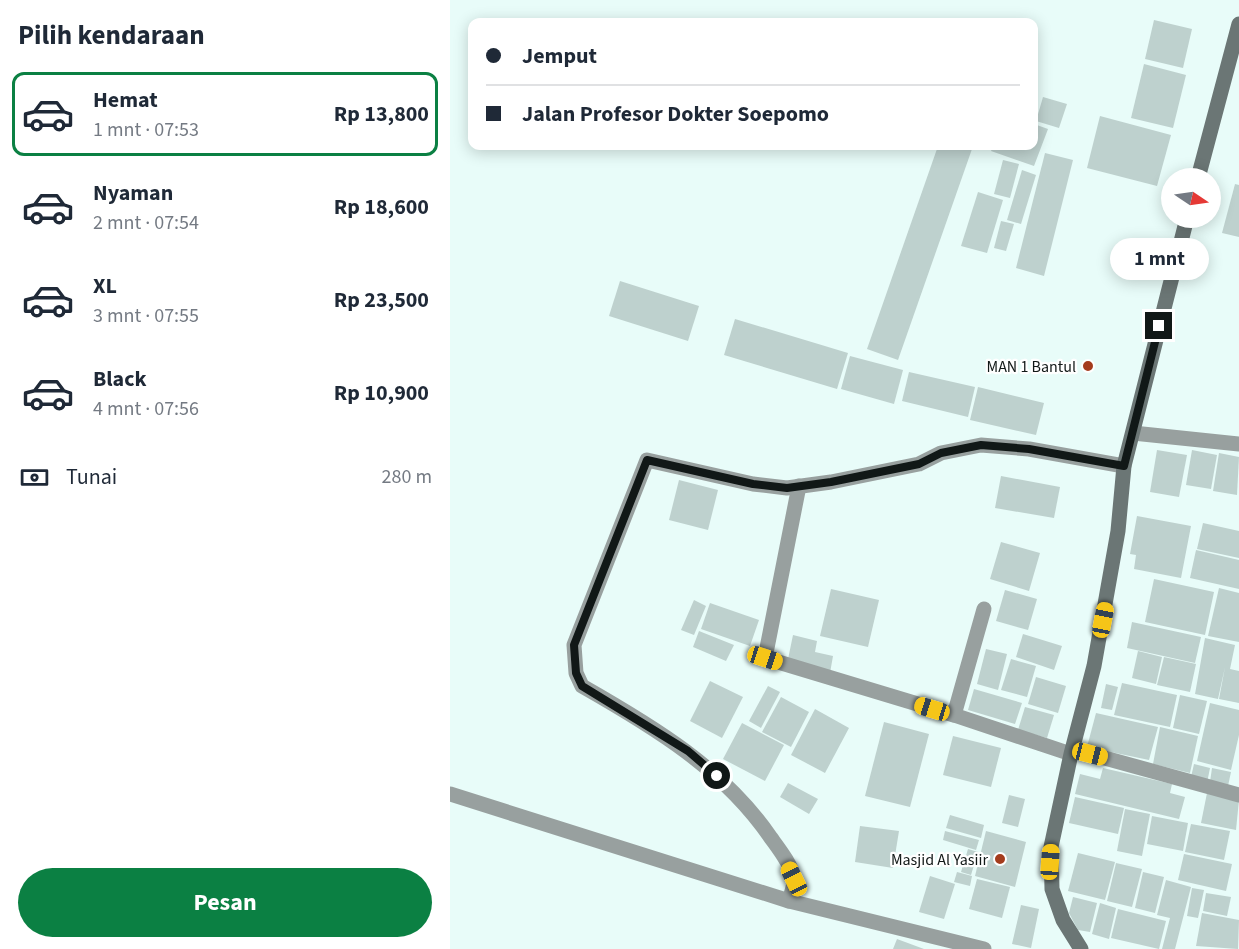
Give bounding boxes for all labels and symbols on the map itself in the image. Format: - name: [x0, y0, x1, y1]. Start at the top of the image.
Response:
- north arrow: [1161, 168, 1221, 228]
- callout: 1 mnt: [1110, 239, 1208, 281]
- route end: [1145, 312, 1172, 339]
- place label: MAN 1 Bantul: [987, 356, 1076, 378]
- marker: MAN 1 Bantul: [1081, 359, 1095, 373]
- car: [1091, 601, 1115, 639]
- car: [745, 644, 785, 672]
- car: [912, 695, 952, 723]
- car: [1070, 741, 1110, 767]
- route start: [703, 762, 730, 789]
- car: [1040, 843, 1060, 881]
- place label: Masjid Al Yasiir: [891, 849, 988, 871]
- marker: Masjid Al Yasiir: [993, 852, 1007, 866]
- car: [778, 859, 810, 899]

